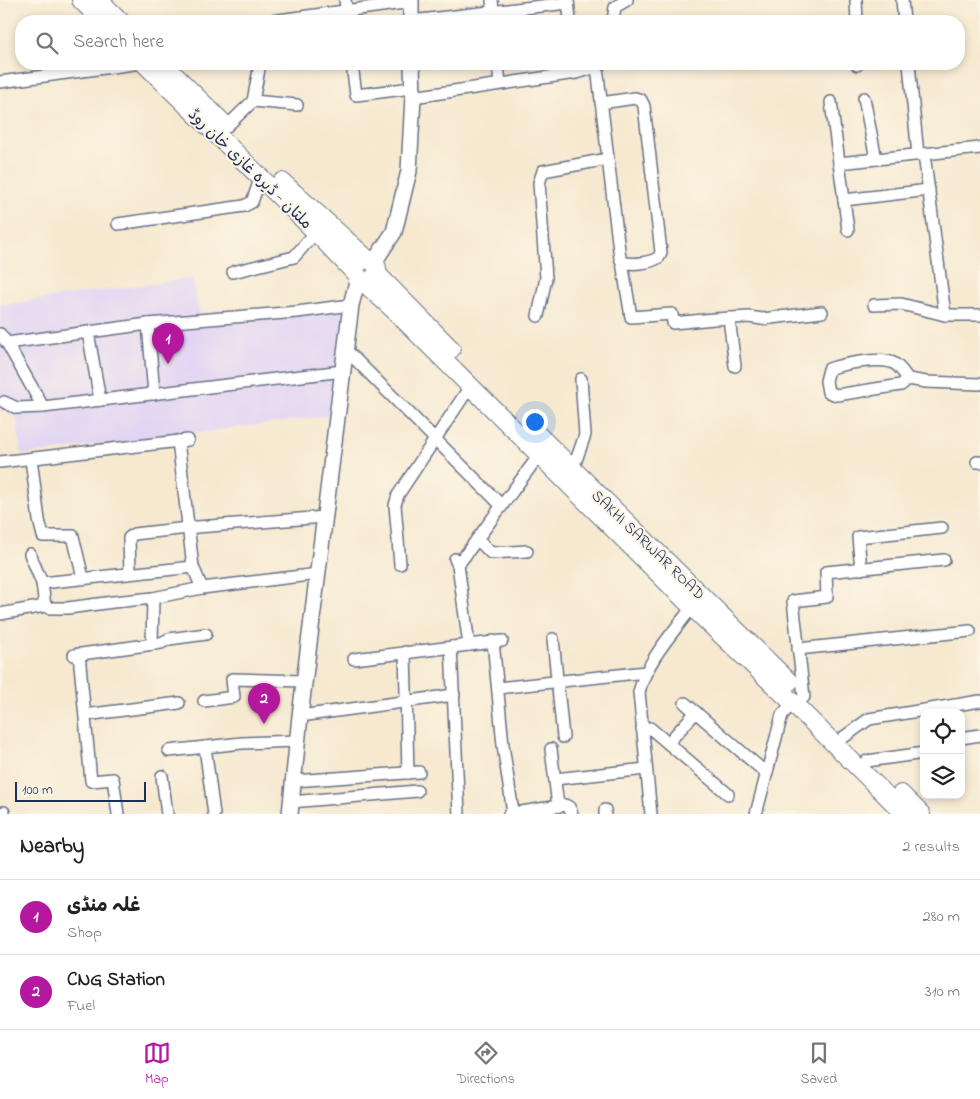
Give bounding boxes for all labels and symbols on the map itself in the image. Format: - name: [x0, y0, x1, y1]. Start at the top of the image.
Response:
- street label: ملتان - ڈیرہ غازی خان روڈ: [182, 103, 317, 235]
- pin: 1: [152, 323, 184, 364]
- your location: [522, 409, 548, 435]
- street label: SAKHI SARWAR ROAD: [585, 485, 710, 606]
- pin: 2: [248, 683, 280, 724]
- scale bar: [15, 779, 146, 802]

